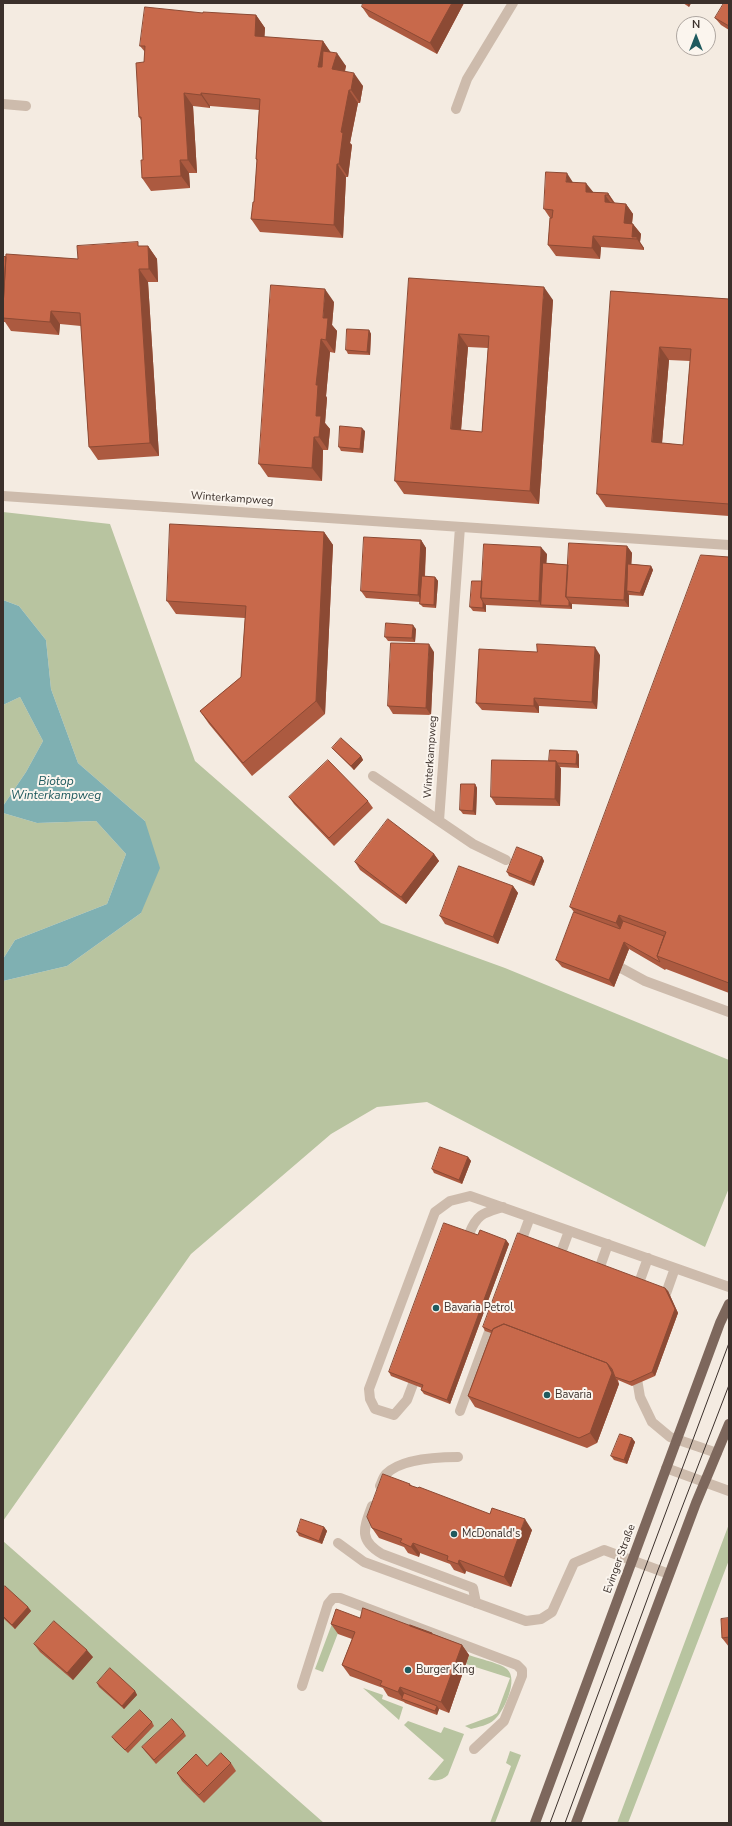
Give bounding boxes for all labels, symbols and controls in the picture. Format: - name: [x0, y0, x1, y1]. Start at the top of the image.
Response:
- north arrow: [676, 16, 716, 56]
- text: N: [692, 17, 700, 32]
- street label: Winterkampweg: [190, 490, 274, 508]
- street label: Winterkampweg: [422, 715, 440, 799]
- water label: Biotop Winterkampweg: [11, 775, 101, 803]
- place label: Bavaria Petrol: [444, 1301, 513, 1315]
- marker: Bavaria Petrol: [431, 1303, 441, 1313]
- place label: Bavaria: [555, 1388, 592, 1402]
- marker: Bavaria: [542, 1390, 552, 1400]
- street label: Evinger Straße: [601, 1523, 639, 1595]
- place label: McDonald's: [462, 1527, 520, 1541]
- marker: McDonald's: [449, 1529, 459, 1539]
- place label: Burger King: [416, 1663, 475, 1677]
- marker: Burger King: [403, 1665, 413, 1675]

